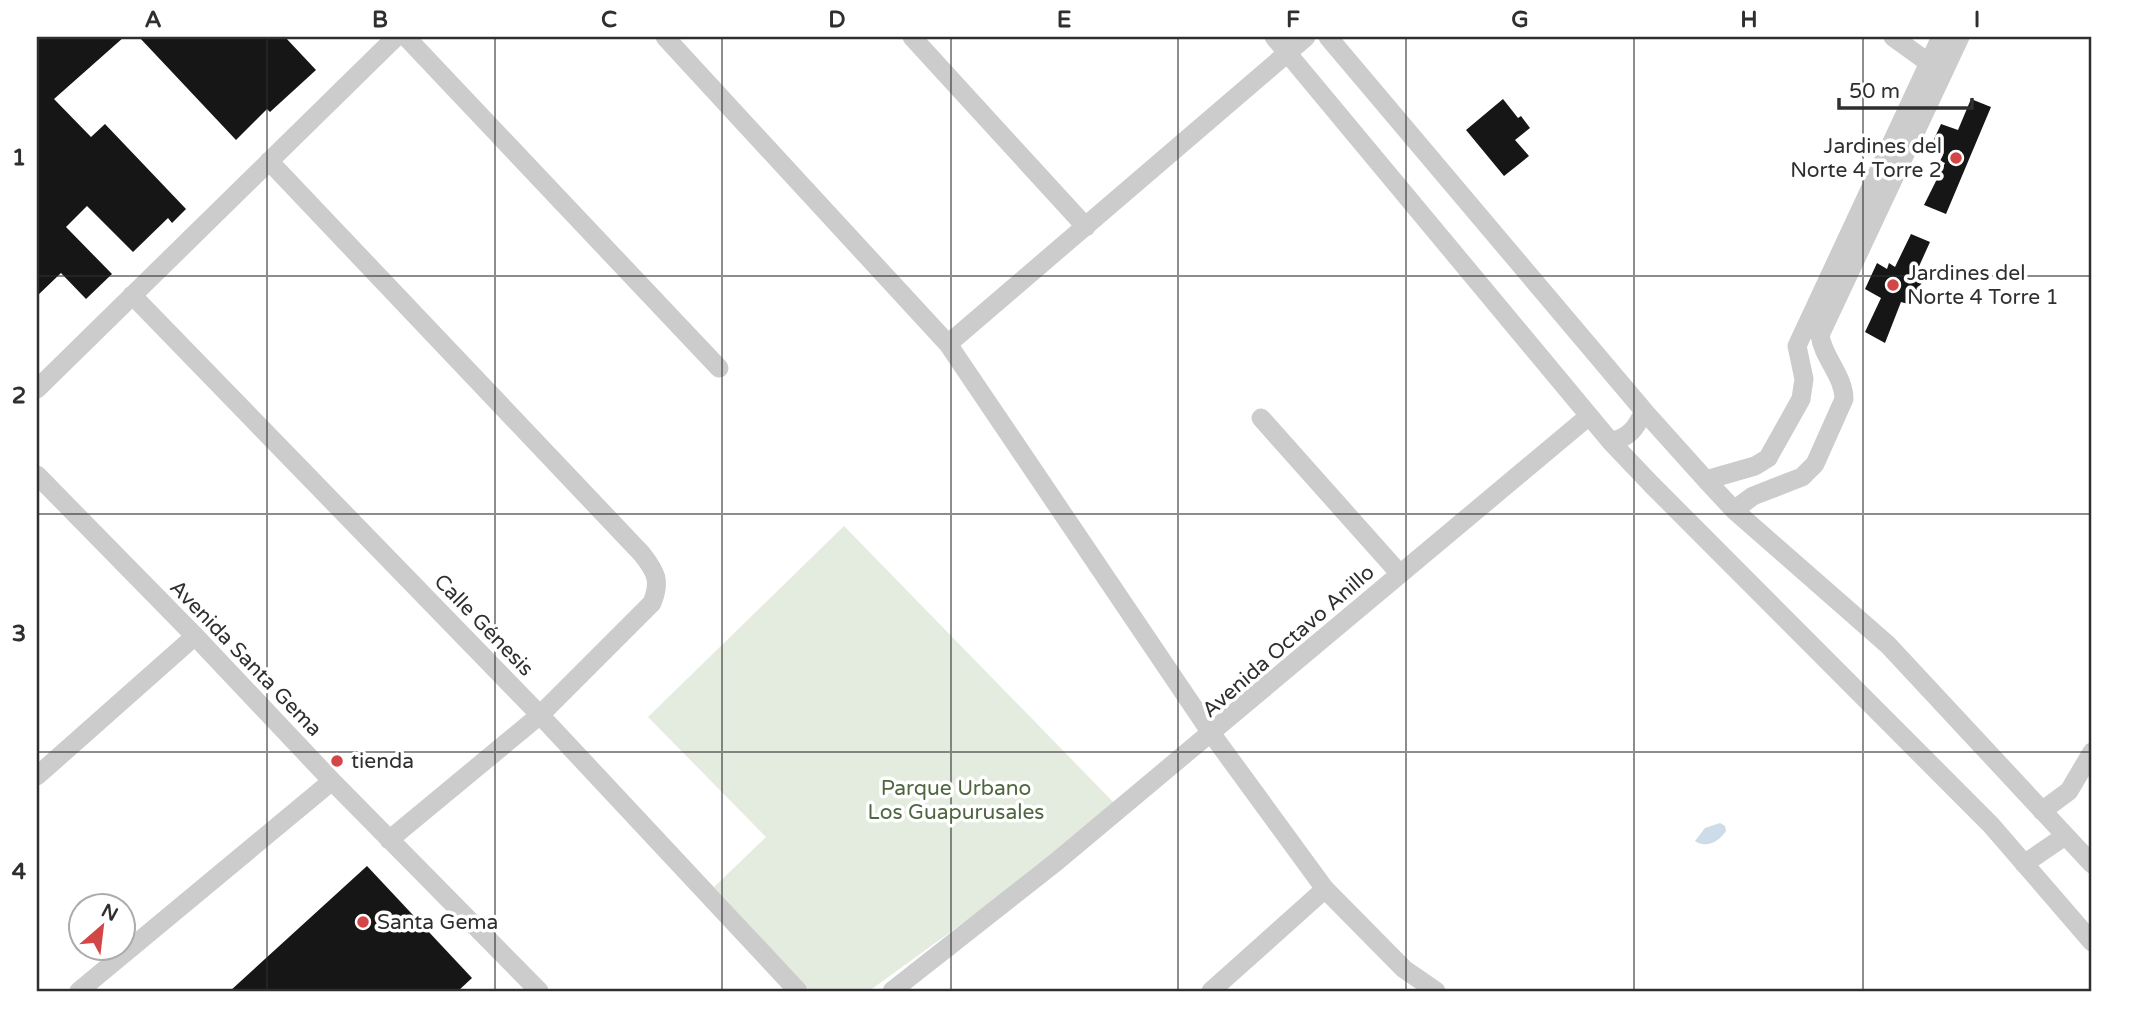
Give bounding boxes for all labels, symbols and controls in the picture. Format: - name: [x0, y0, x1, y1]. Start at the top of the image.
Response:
- text: A: [144, 6, 162, 34]
- text: B: [372, 6, 388, 34]
- text: C: [601, 6, 617, 34]
- text: D: [828, 6, 846, 34]
- text: E: [1057, 6, 1071, 34]
- text: F: [1286, 6, 1300, 34]
- text: G: [1511, 6, 1529, 34]
- text: H: [1740, 6, 1758, 34]
- text: I: [1974, 6, 1980, 34]
- scale bar: [1839, 66, 1972, 110]
- text: 50 m: [1849, 79, 1900, 104]
- place label: Jardines del Norte 4 Torre 2: [1790, 134, 1942, 183]
- text: 1: [12, 144, 26, 172]
- marker: Jardines del Norte 4 Torre 2: [1948, 150, 1964, 166]
- place label: Jardines del Norte 4 Torre 1: [1907, 261, 2059, 310]
- marker: Jardines del Norte 4 Torre 1: [1885, 277, 1901, 293]
- text: 2: [12, 382, 26, 410]
- street label: Avenida Octavo Anillo: [1197, 560, 1379, 723]
- street label: Calle Génesis: [429, 569, 539, 682]
- street label: Avenida Santa Gema: [164, 575, 327, 742]
- text: 3: [12, 620, 26, 648]
- place label: tienda: [351, 749, 414, 774]
- marker: tienda: [329, 753, 345, 769]
- park label: Parque Urbano Los Guapurusales: [868, 776, 1044, 825]
- text: 4: [12, 858, 27, 886]
- north arrow: [66, 892, 136, 962]
- text: N: [98, 900, 121, 926]
- place label: Santa Gema: [377, 910, 498, 935]
- marker: Santa Gema: [355, 914, 371, 930]

